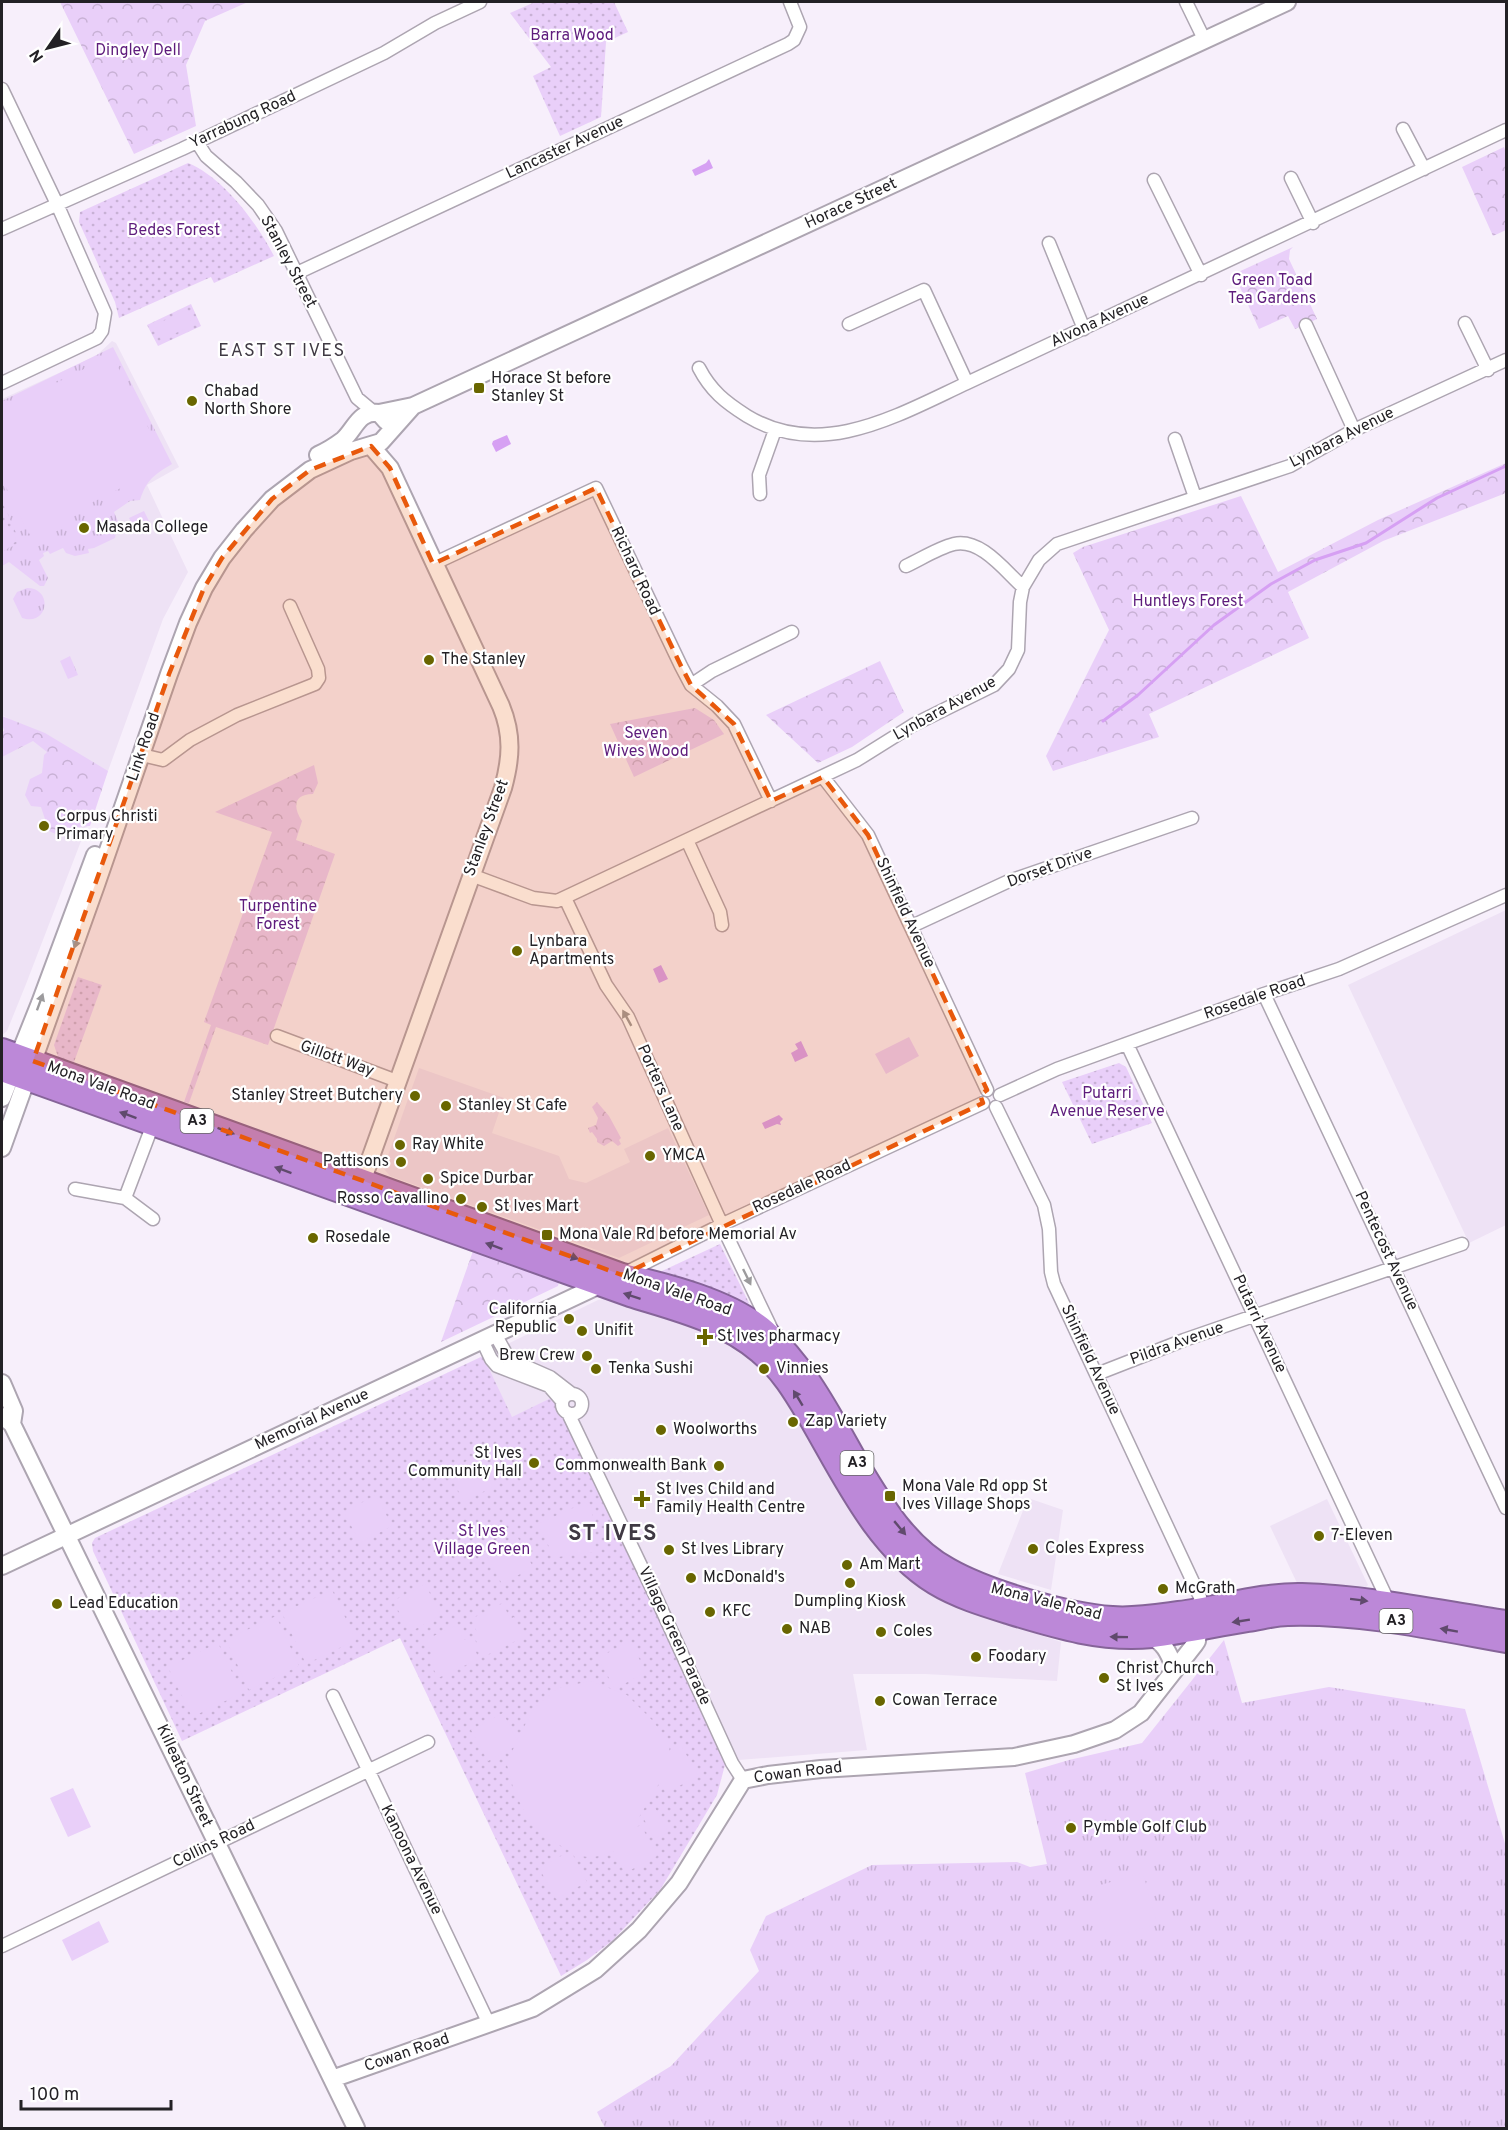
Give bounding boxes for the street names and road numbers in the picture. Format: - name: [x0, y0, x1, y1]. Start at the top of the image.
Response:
- street label: Yarrabung Road: [186, 87, 300, 153]
- street label: Lancaster Avenue: [503, 112, 627, 184]
- street label: Horace Street: [802, 174, 900, 234]
- street label: Stanley Street: [255, 212, 321, 312]
- street label: Alvona Avenue: [1048, 290, 1152, 352]
- street label: Lynbara Avenue: [1286, 403, 1398, 473]
- street label: Richard Road: [606, 523, 664, 619]
- street label: Lynbara Avenue: [890, 672, 1000, 746]
- street label: Link Road: [123, 710, 165, 784]
- street label: Stanley Street: [460, 777, 514, 879]
- street label: Dorset Drive: [1005, 843, 1095, 893]
- street label: Shinfield Avenue: [871, 855, 939, 971]
- street label: Rosedale Road: [1202, 971, 1308, 1025]
- street label: Gillott Way: [297, 1036, 377, 1082]
- street label: Porters Lane: [632, 1042, 688, 1134]
- street label: Mona Vale Road: [44, 1057, 158, 1115]
- road number: A3: [180, 1109, 214, 1133]
- street label: Rosedale Road: [750, 1155, 854, 1219]
- street label: Pentecost Avenue: [1350, 1188, 1422, 1314]
- street label: Mona Vale Road: [620, 1265, 734, 1321]
- street label: Putarri Avenue: [1227, 1272, 1291, 1376]
- street label: Shinfield Avenue: [1056, 1302, 1124, 1418]
- street label: Pildra Avenue: [1127, 1318, 1227, 1370]
- street label: Memorial Avenue: [252, 1385, 372, 1455]
- road number: A3: [840, 1451, 874, 1475]
- street label: Village Green Parade: [633, 1564, 715, 1708]
- street label: Mona Vale Road: [988, 1579, 1104, 1625]
- road number: A3: [1380, 1609, 1412, 1633]
- street label: Killeaton Street: [151, 1721, 217, 1831]
- street label: Cowan Road: [753, 1758, 843, 1788]
- street label: Kanoona Avenue: [376, 1802, 446, 1918]
- street label: Collins Road: [170, 1815, 258, 1873]
- street label: Cowan Road: [362, 2029, 452, 2077]

